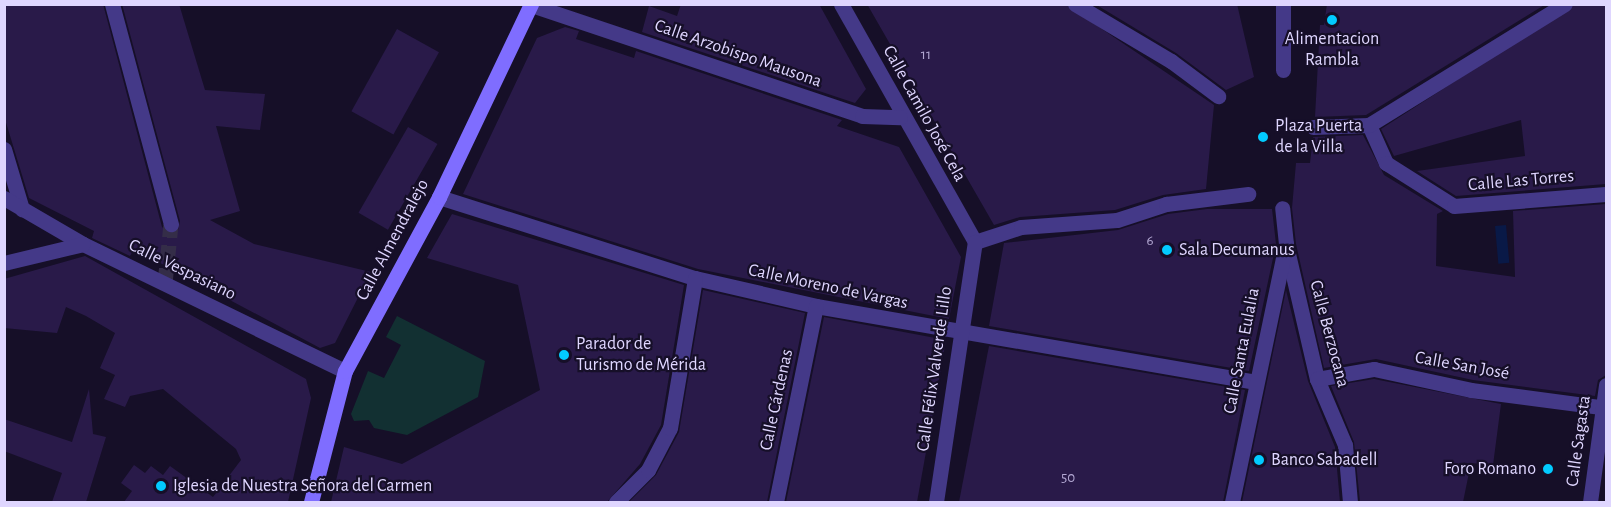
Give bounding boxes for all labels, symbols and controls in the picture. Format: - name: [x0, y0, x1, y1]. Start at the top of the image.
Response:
- marker: Alimentacion Rambla: [1325, 13, 1339, 27]
- street label: Calle Arzobispo Mausona: [651, 15, 825, 93]
- place label: Alimentacion Rambla: [1285, 29, 1379, 72]
- street label: Calle Camilo José Cela: [878, 42, 970, 186]
- house number: 11: [921, 46, 931, 64]
- place label: Plaza Puerta de la Villa: [1275, 116, 1362, 158]
- marker: Plaza Puerta de la Villa: [1256, 130, 1270, 144]
- street label: Calle Las Torres: [1467, 166, 1575, 196]
- street label: Calle Almendralejo: [352, 176, 434, 304]
- house number: 6: [1146, 232, 1154, 250]
- street label: Calle Vespasiano: [125, 235, 239, 305]
- place label: Sala Decumanus: [1179, 239, 1295, 261]
- marker: Sala Decumanus: [1160, 243, 1174, 257]
- street label: Calle Moreno de Vargas: [746, 260, 910, 314]
- street label: Calle Berzocana: [1304, 278, 1354, 390]
- street label: Calle Félix Valverde Lillo: [913, 285, 957, 453]
- street label: Calle Santa Eulalia: [1219, 286, 1265, 416]
- place label: Parador de Turismo de Mérida: [576, 334, 706, 376]
- street label: Calle Cárdenas: [756, 347, 798, 453]
- street label: Calle San José: [1413, 347, 1511, 385]
- marker: Parador de Turismo de Mérida: [557, 348, 571, 362]
- street label: Calle Sagasta: [1562, 394, 1596, 488]
- place label: Banco Sabadell: [1271, 449, 1377, 471]
- marker: Banco Sabadell: [1252, 453, 1266, 467]
- place label: Foro Romano: [1444, 458, 1536, 480]
- marker: Foro Romano: [1541, 462, 1555, 476]
- house number: 50: [1061, 469, 1075, 487]
- place label: Iglesia de Nuestra Señora del Carmen: [173, 475, 432, 497]
- marker: Iglesia de Nuestra Señora del Carmen: [154, 479, 168, 493]

